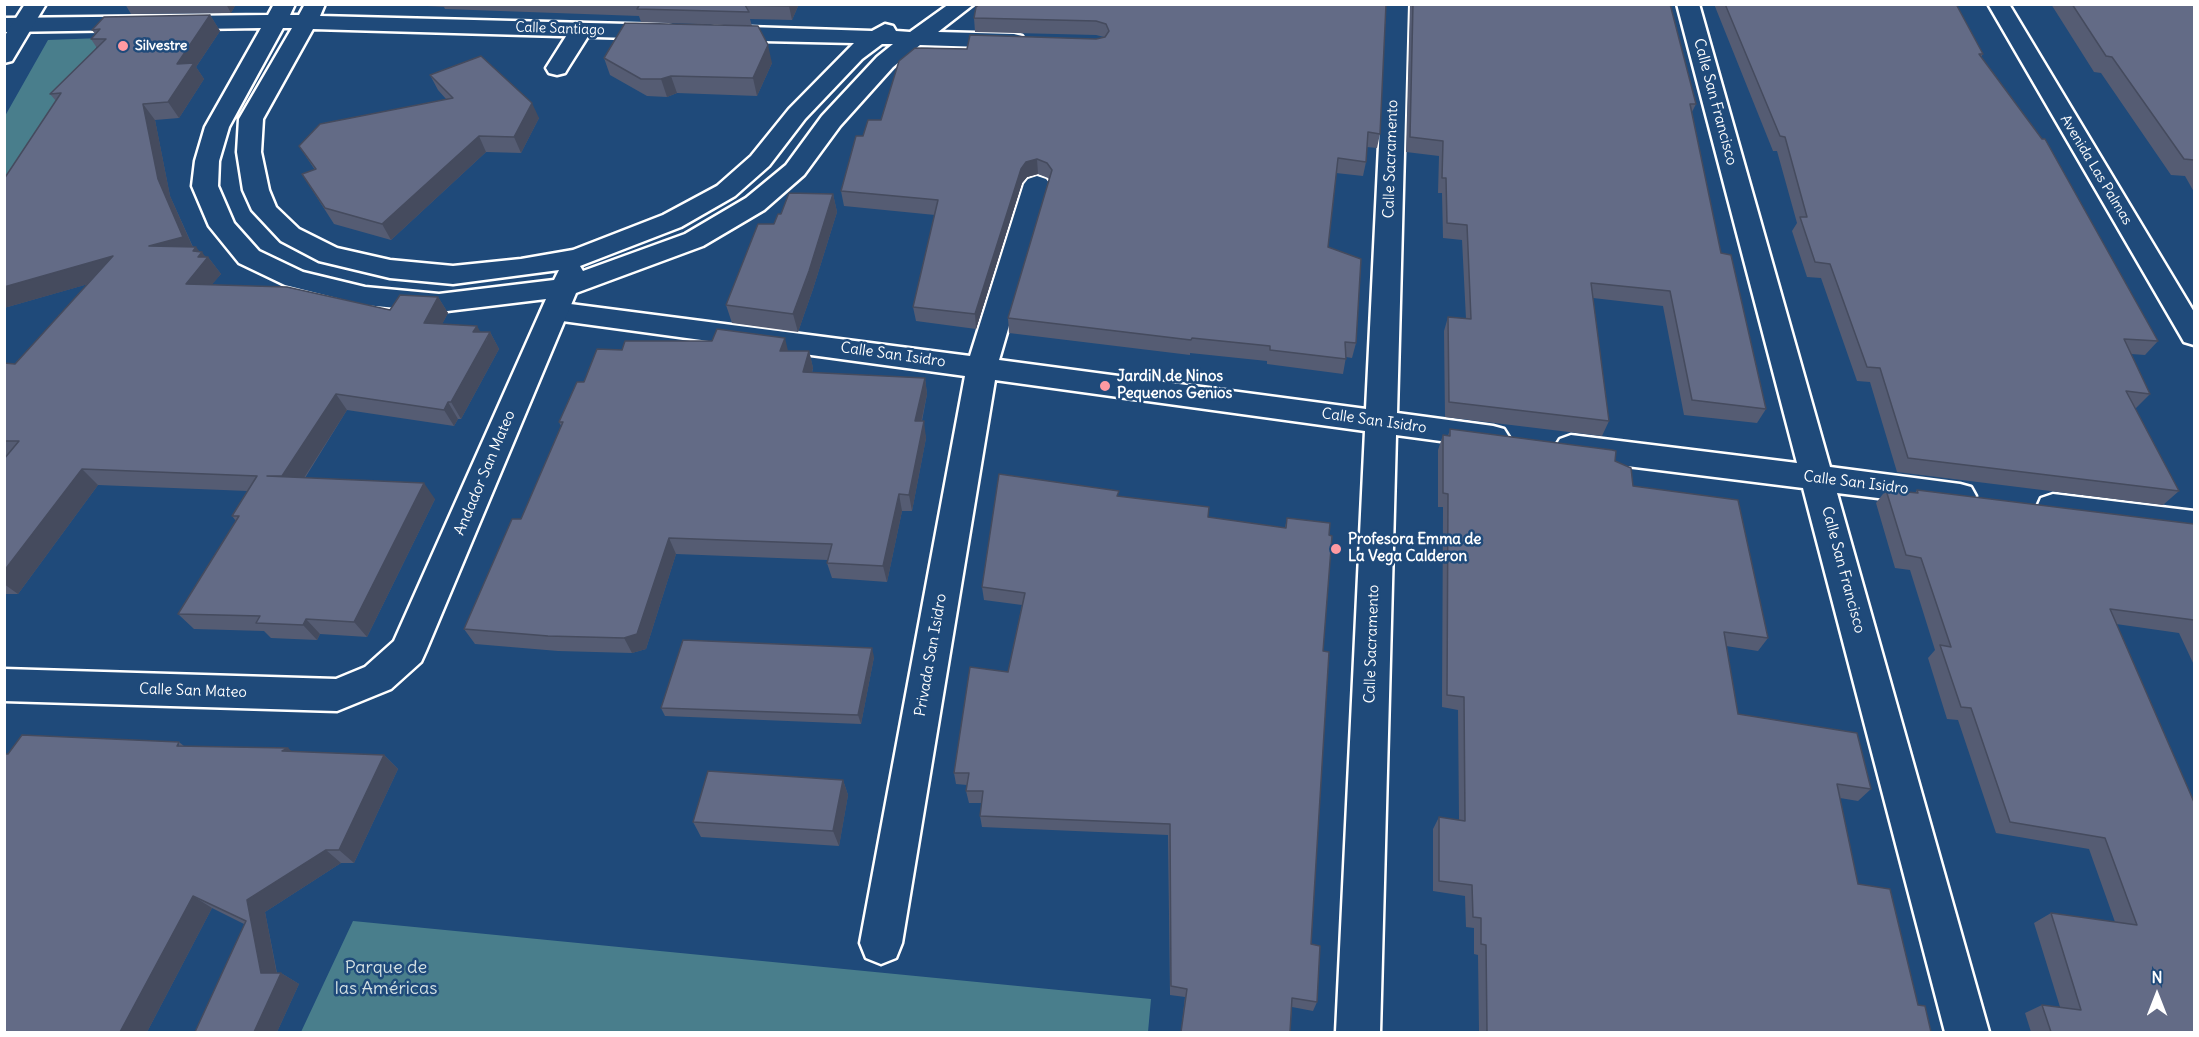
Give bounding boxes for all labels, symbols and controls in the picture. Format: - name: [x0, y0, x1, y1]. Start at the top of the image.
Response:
- street label: Calle Santiago: [515, 19, 605, 39]
- street label: Calle San Francisco: [1689, 37, 1741, 167]
- place label: Silvestre: [135, 38, 187, 54]
- marker: Silvestre: [116, 39, 130, 53]
- street label: Calle Sacramento: [1380, 99, 1402, 219]
- street label: Avenida Las Palmas: [2057, 112, 2135, 228]
- street label: Calle San Isidro: [839, 339, 947, 371]
- place label: JardiN de Ninos Pequenos Genios: [1117, 368, 1232, 403]
- marker: JardiN de Ninos Pequenos Genios: [1098, 379, 1112, 393]
- street label: Calle San Isidro: [1320, 405, 1428, 437]
- street label: Andador San Mateo: [451, 408, 519, 538]
- street label: Calle San Isidro: [1802, 468, 1910, 498]
- street label: Calle San Francisco: [1817, 505, 1869, 635]
- place label: Profesora Emma de La Vega Calderon: [1348, 531, 1481, 566]
- marker: Profesora Emma de La Vega Calderon: [1329, 542, 1343, 556]
- street label: Calle Sacramento: [1361, 584, 1383, 704]
- street label: Privada San Isidro: [911, 592, 951, 718]
- street label: Calle San Mateo: [139, 680, 247, 702]
- park label: Parque de las Américas: [335, 957, 437, 1000]
- north arrow: [2127, 965, 2187, 1025]
- text: N: [2151, 967, 2163, 987]

